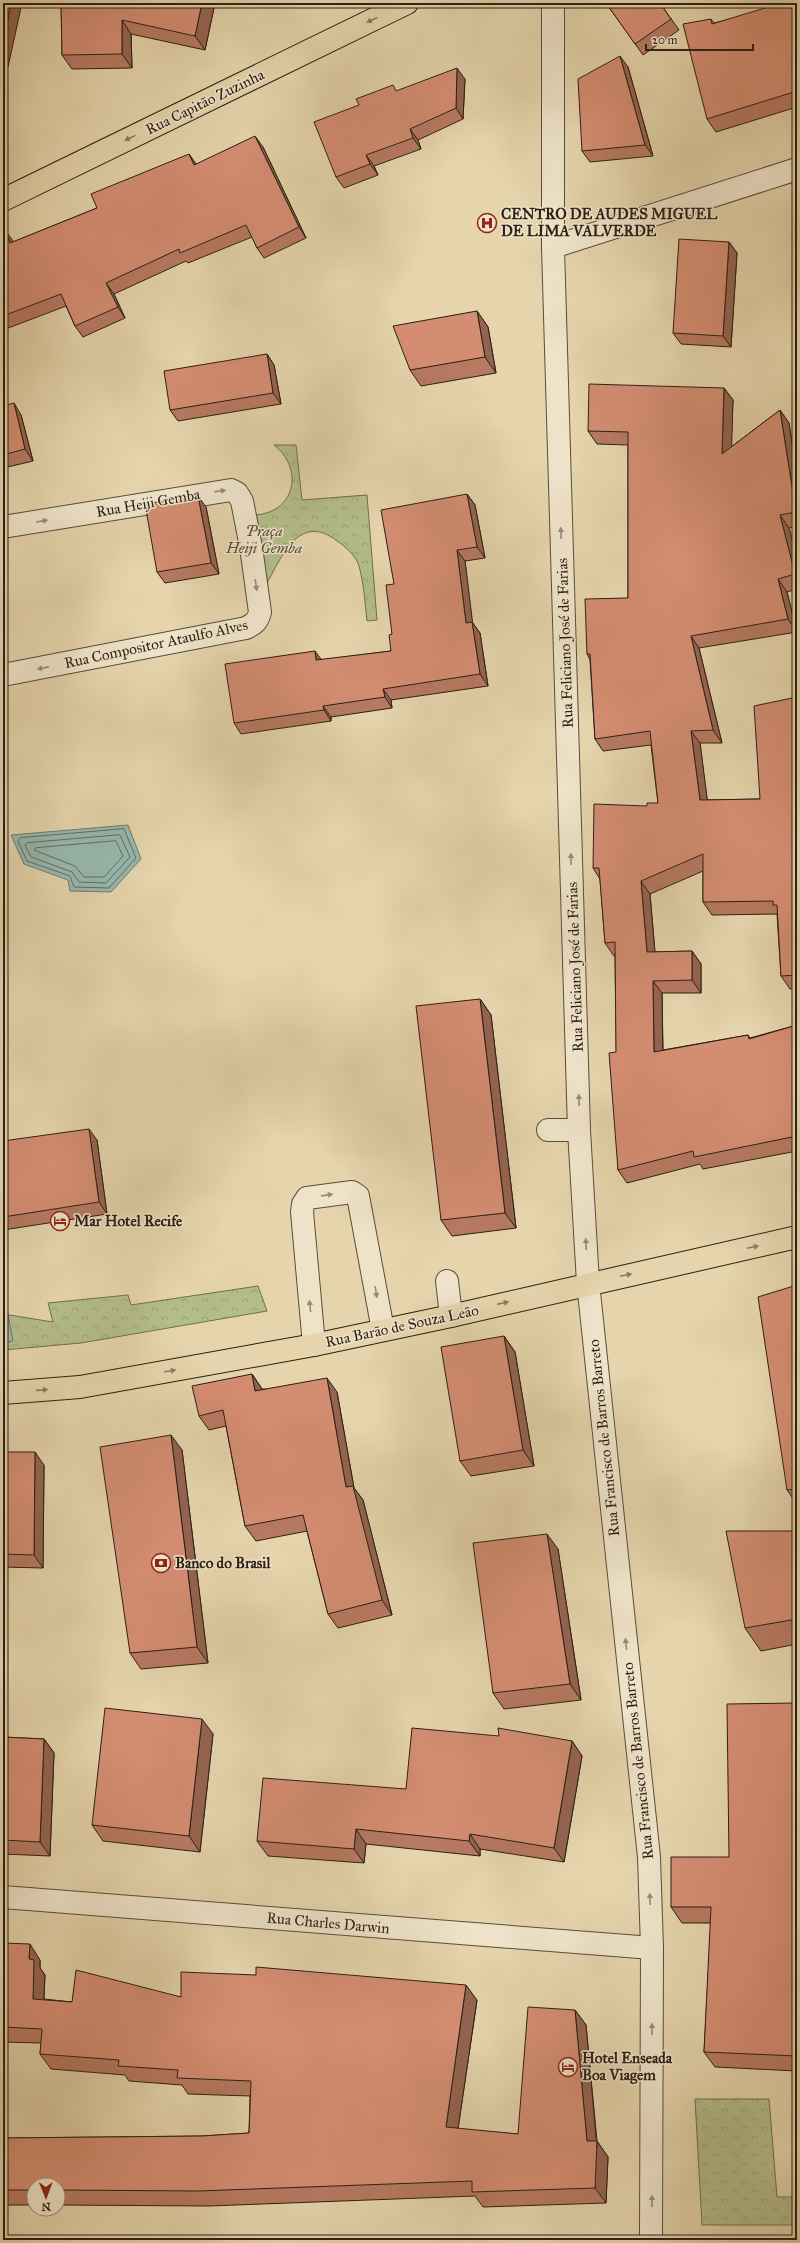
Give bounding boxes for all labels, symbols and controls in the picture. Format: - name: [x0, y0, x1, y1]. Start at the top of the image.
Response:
- one-way arrow: [367, 17, 378, 23]
- scale bar: [646, 26, 753, 52]
- text: 20 m: [652, 33, 678, 47]
- street label: Rua Capitão Zuzinha: [143, 65, 268, 139]
- one-way arrow: [124, 135, 135, 142]
- place label: CENTRO DE AUDES MIGUEL DE LIMA VALVERDE: [501, 205, 718, 240]
- hospital icon: CENTRO DE AUDES MIGUEL DE LIMA VALVERDE: [476, 212, 498, 234]
- street label: Rua Heiji Gemba: [94, 485, 202, 521]
- one-way arrow: [214, 488, 226, 494]
- one-way arrow: [35, 518, 48, 524]
- park label: Praça Heiji Gemba: [225, 522, 302, 557]
- one-way arrow: [558, 527, 565, 539]
- street label: Rua Feliciano José de Farias: [553, 558, 578, 728]
- one-way arrow: [253, 579, 259, 591]
- street label: Rua Compositor Ataulfo Alves: [63, 616, 249, 672]
- one-way arrow: [37, 665, 49, 671]
- one-way arrow: [568, 852, 574, 865]
- street label: Rua Feliciano José de Farias: [563, 882, 588, 1052]
- one-way arrow: [575, 1094, 582, 1106]
- one-way arrow: [321, 1192, 333, 1199]
- hotel icon: Mar Hotel Recife: [49, 1210, 71, 1232]
- place label: Mar Hotel Recife: [74, 1212, 183, 1230]
- one-way arrow: [582, 1238, 589, 1250]
- one-way arrow: [747, 1243, 759, 1249]
- one-way arrow: [620, 1271, 632, 1277]
- one-way arrow: [373, 1286, 379, 1298]
- one-way arrow: [306, 1300, 313, 1312]
- one-way arrow: [497, 1300, 510, 1306]
- street label: Rua Barão de Souza Leão: [324, 1301, 481, 1351]
- street label: Rua Francisco de Barros Barreto: [585, 1338, 623, 1537]
- one-way arrow: [164, 1368, 176, 1374]
- one-way arrow: [36, 1387, 48, 1394]
- bank icon: Banco do Brasil: [150, 1552, 172, 1574]
- place label: Banco do Brasil: [175, 1554, 271, 1572]
- one-way arrow: [623, 1638, 629, 1650]
- street label: Rua Francisco de Barros Barreto: [619, 1661, 657, 1860]
- one-way arrow: [647, 1892, 653, 1905]
- street label: Rua Charles Darwin: [266, 1909, 390, 1937]
- one-way arrow: [649, 2022, 655, 2035]
- place label: Hotel Enseada Boa Viagem: [582, 2049, 673, 2085]
- hotel icon: Hotel Enseada Boa Viagem: [557, 2056, 579, 2078]
- north arrow: [26, 2177, 66, 2217]
- one-way arrow: [649, 2194, 655, 2207]
- text: N: [41, 2200, 51, 2213]

